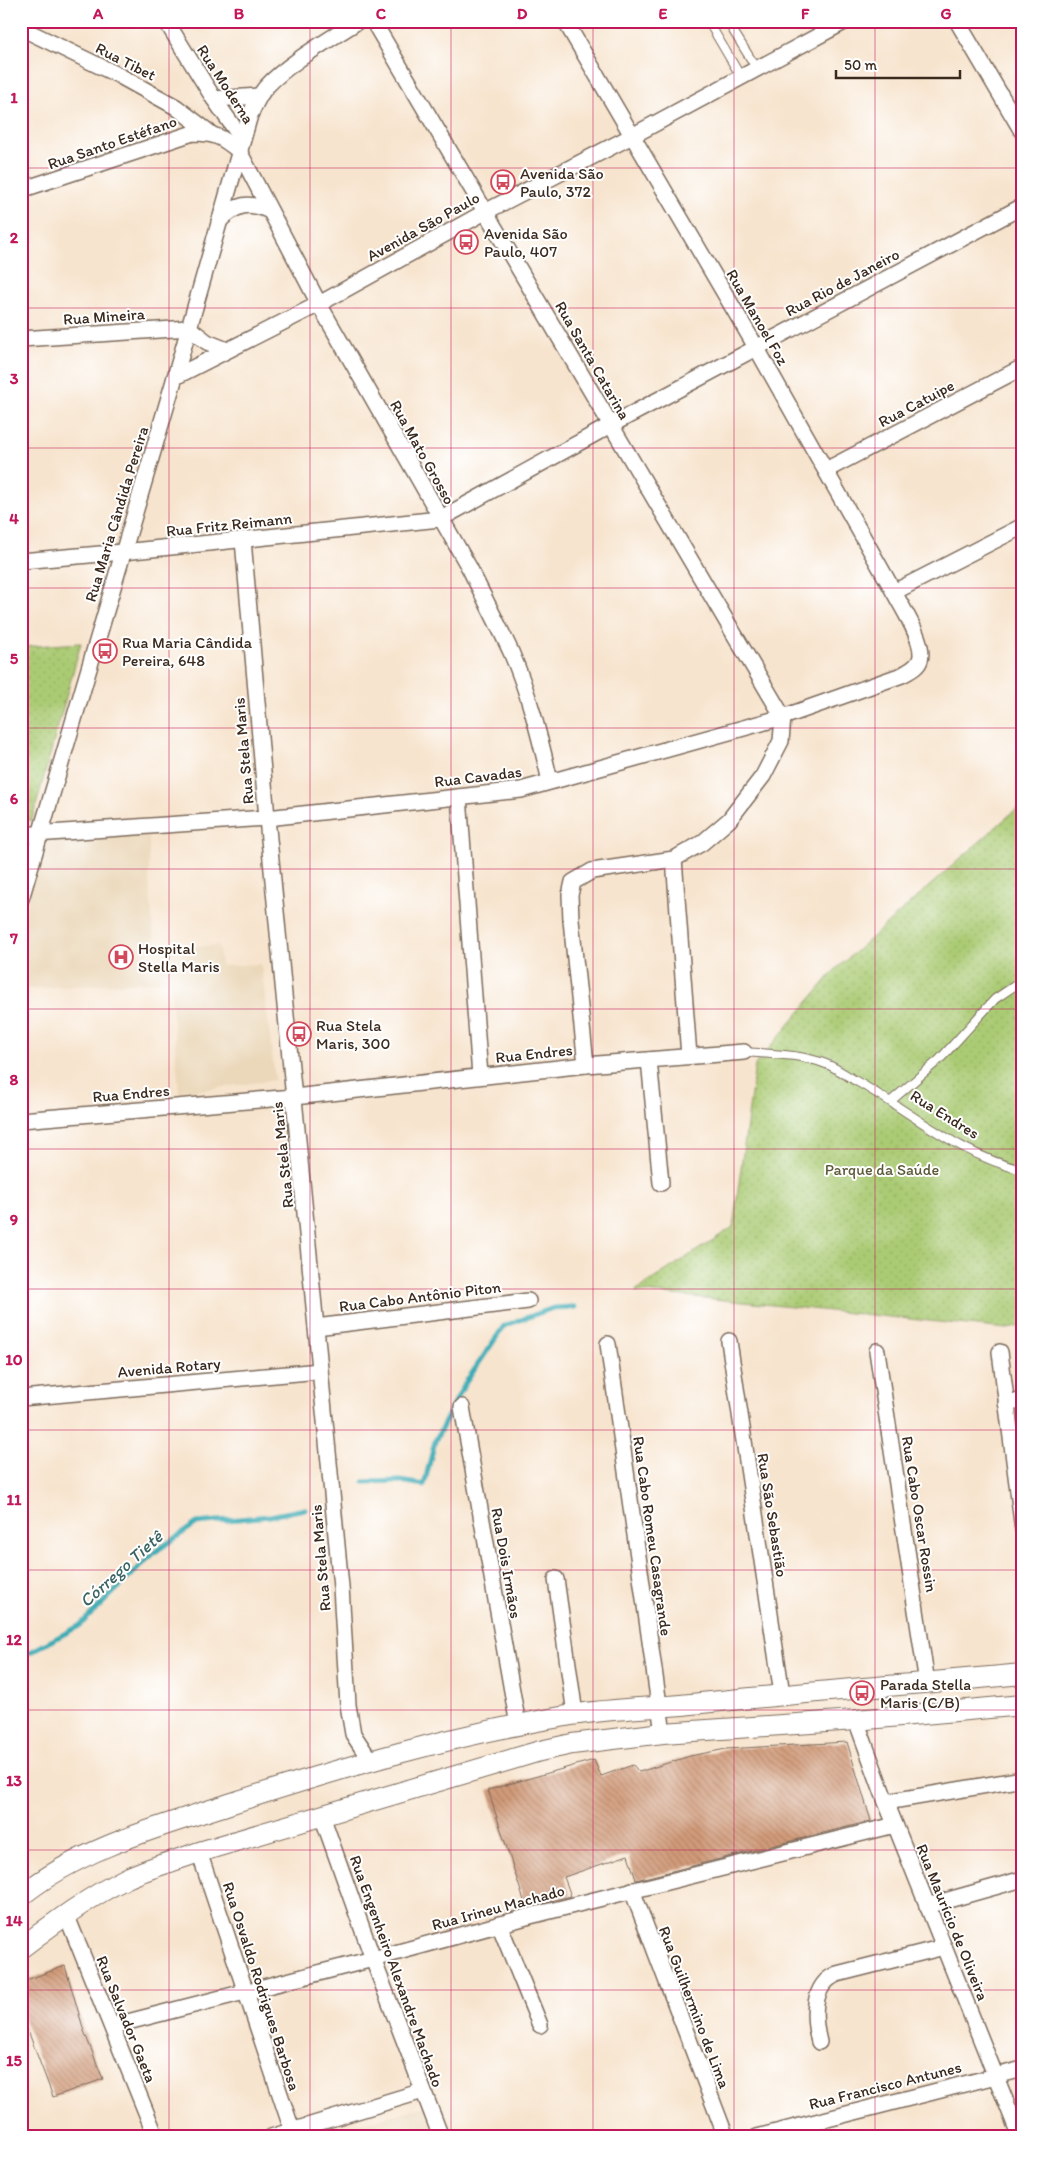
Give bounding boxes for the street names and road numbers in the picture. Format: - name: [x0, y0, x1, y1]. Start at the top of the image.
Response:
- street label: Rua Tibet: [93, 38, 159, 85]
- street label: Rua Moderna: [193, 41, 258, 127]
- street label: Rua Santo Estéfano: [45, 111, 179, 173]
- street label: Avenida São Paulo: [364, 188, 483, 265]
- street label: Rua Rio de Janeiro: [782, 244, 903, 321]
- street label: Rua Manoel Foz: [722, 266, 793, 369]
- street label: Rua Santa Catarina: [551, 298, 634, 423]
- street label: Rua Mineira: [62, 304, 146, 329]
- street label: Rua Catuipe: [875, 375, 958, 431]
- street label: Rua Mato Grosso: [386, 397, 459, 508]
- street label: Rua Maria Cândida Pereira: [81, 424, 152, 604]
- street label: Rua Fritz Reimann: [165, 508, 293, 541]
- street label: Rua Stela Maris: [229, 697, 258, 805]
- street label: Rua Cavadas: [433, 762, 523, 791]
- street label: Rua Endres: [495, 1040, 574, 1067]
- street label: Rua Endres: [92, 1081, 170, 1106]
- street label: Rua Endres: [907, 1086, 983, 1143]
- street label: Rua Stela Maris: [267, 1101, 298, 1209]
- street label: Rua Cabo Antônio Piton: [338, 1277, 502, 1316]
- street label: Avenida Rotary: [117, 1353, 222, 1381]
- street label: Rua Cabo Romeu Casagrande: [629, 1435, 676, 1637]
- street label: Rua Cabo Oscar Rossin: [898, 1435, 941, 1594]
- street label: Rua São Sebastião: [753, 1452, 792, 1579]
- street label: Rua Stela Maris: [306, 1504, 335, 1612]
- street label: Rua Dois Irmãos: [487, 1506, 526, 1620]
- street label: Rua Maurício de Oliveira: [912, 1841, 993, 2003]
- street label: Rua Engenheiro Alexandre Machado: [346, 1853, 447, 2090]
- street label: Rua Osvaldo Rodrigues Barbosa: [219, 1879, 304, 2093]
- street label: Rua Irineu Machado: [430, 1881, 567, 1934]
- street label: Rua Guilhermino de Lima: [655, 1923, 735, 2092]
- street label: Rua Salvador Gaeta: [92, 1953, 161, 2086]
- street label: Rua Francisco Antunes: [807, 2057, 963, 2114]

